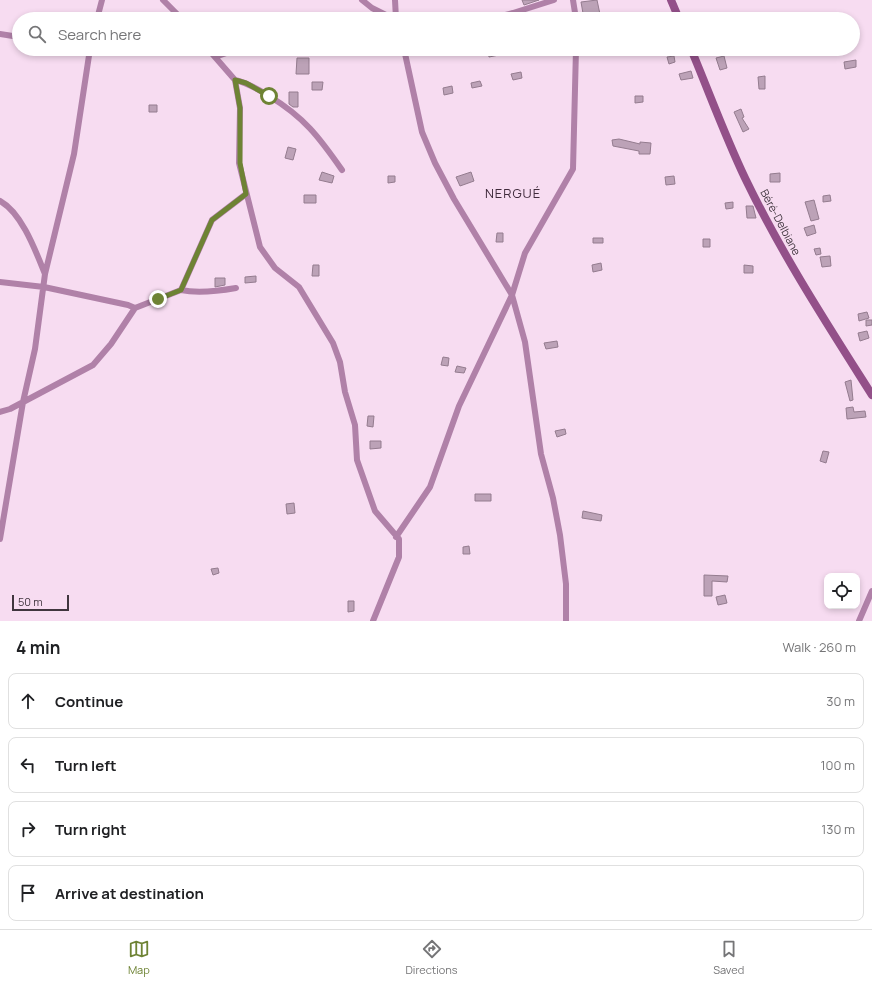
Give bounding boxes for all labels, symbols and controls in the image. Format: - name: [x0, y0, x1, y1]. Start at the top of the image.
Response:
- search box: [12, 12, 860, 56]
- icon: search: [26, 23, 48, 45]
- text: Search here: [58, 24, 141, 45]
- route start: [260, 87, 278, 105]
- district label: NERGUÉ: [485, 184, 541, 202]
- street label: Béré-Delbiane: [757, 186, 805, 258]
- route end: [149, 290, 167, 308]
- map controls: [824, 573, 860, 609]
- button: locate: [824, 573, 860, 609]
- scale bar: [12, 593, 69, 612]
- text: 50 m: [18, 594, 43, 609]
- text: 4 min: [16, 636, 60, 659]
- text: Walk · 260 m: [783, 638, 856, 656]
- icon: ahead: [17, 690, 39, 712]
- text: Continue: [55, 691, 123, 712]
- text: 30 m: [826, 692, 855, 710]
- icon: left: [17, 754, 39, 776]
- text: Turn left: [55, 755, 117, 776]
- text: 100 m: [820, 756, 855, 774]
- icon: right: [17, 818, 39, 840]
- text: Turn right: [55, 819, 126, 840]
- text: 130 m: [821, 820, 855, 838]
- icon: arrive: [17, 882, 39, 904]
- text: Arrive at destination: [55, 883, 204, 904]
- tab: Map: [128, 938, 150, 977]
- tab: Directions: [405, 938, 458, 977]
- tab: Saved: [713, 938, 744, 977]

